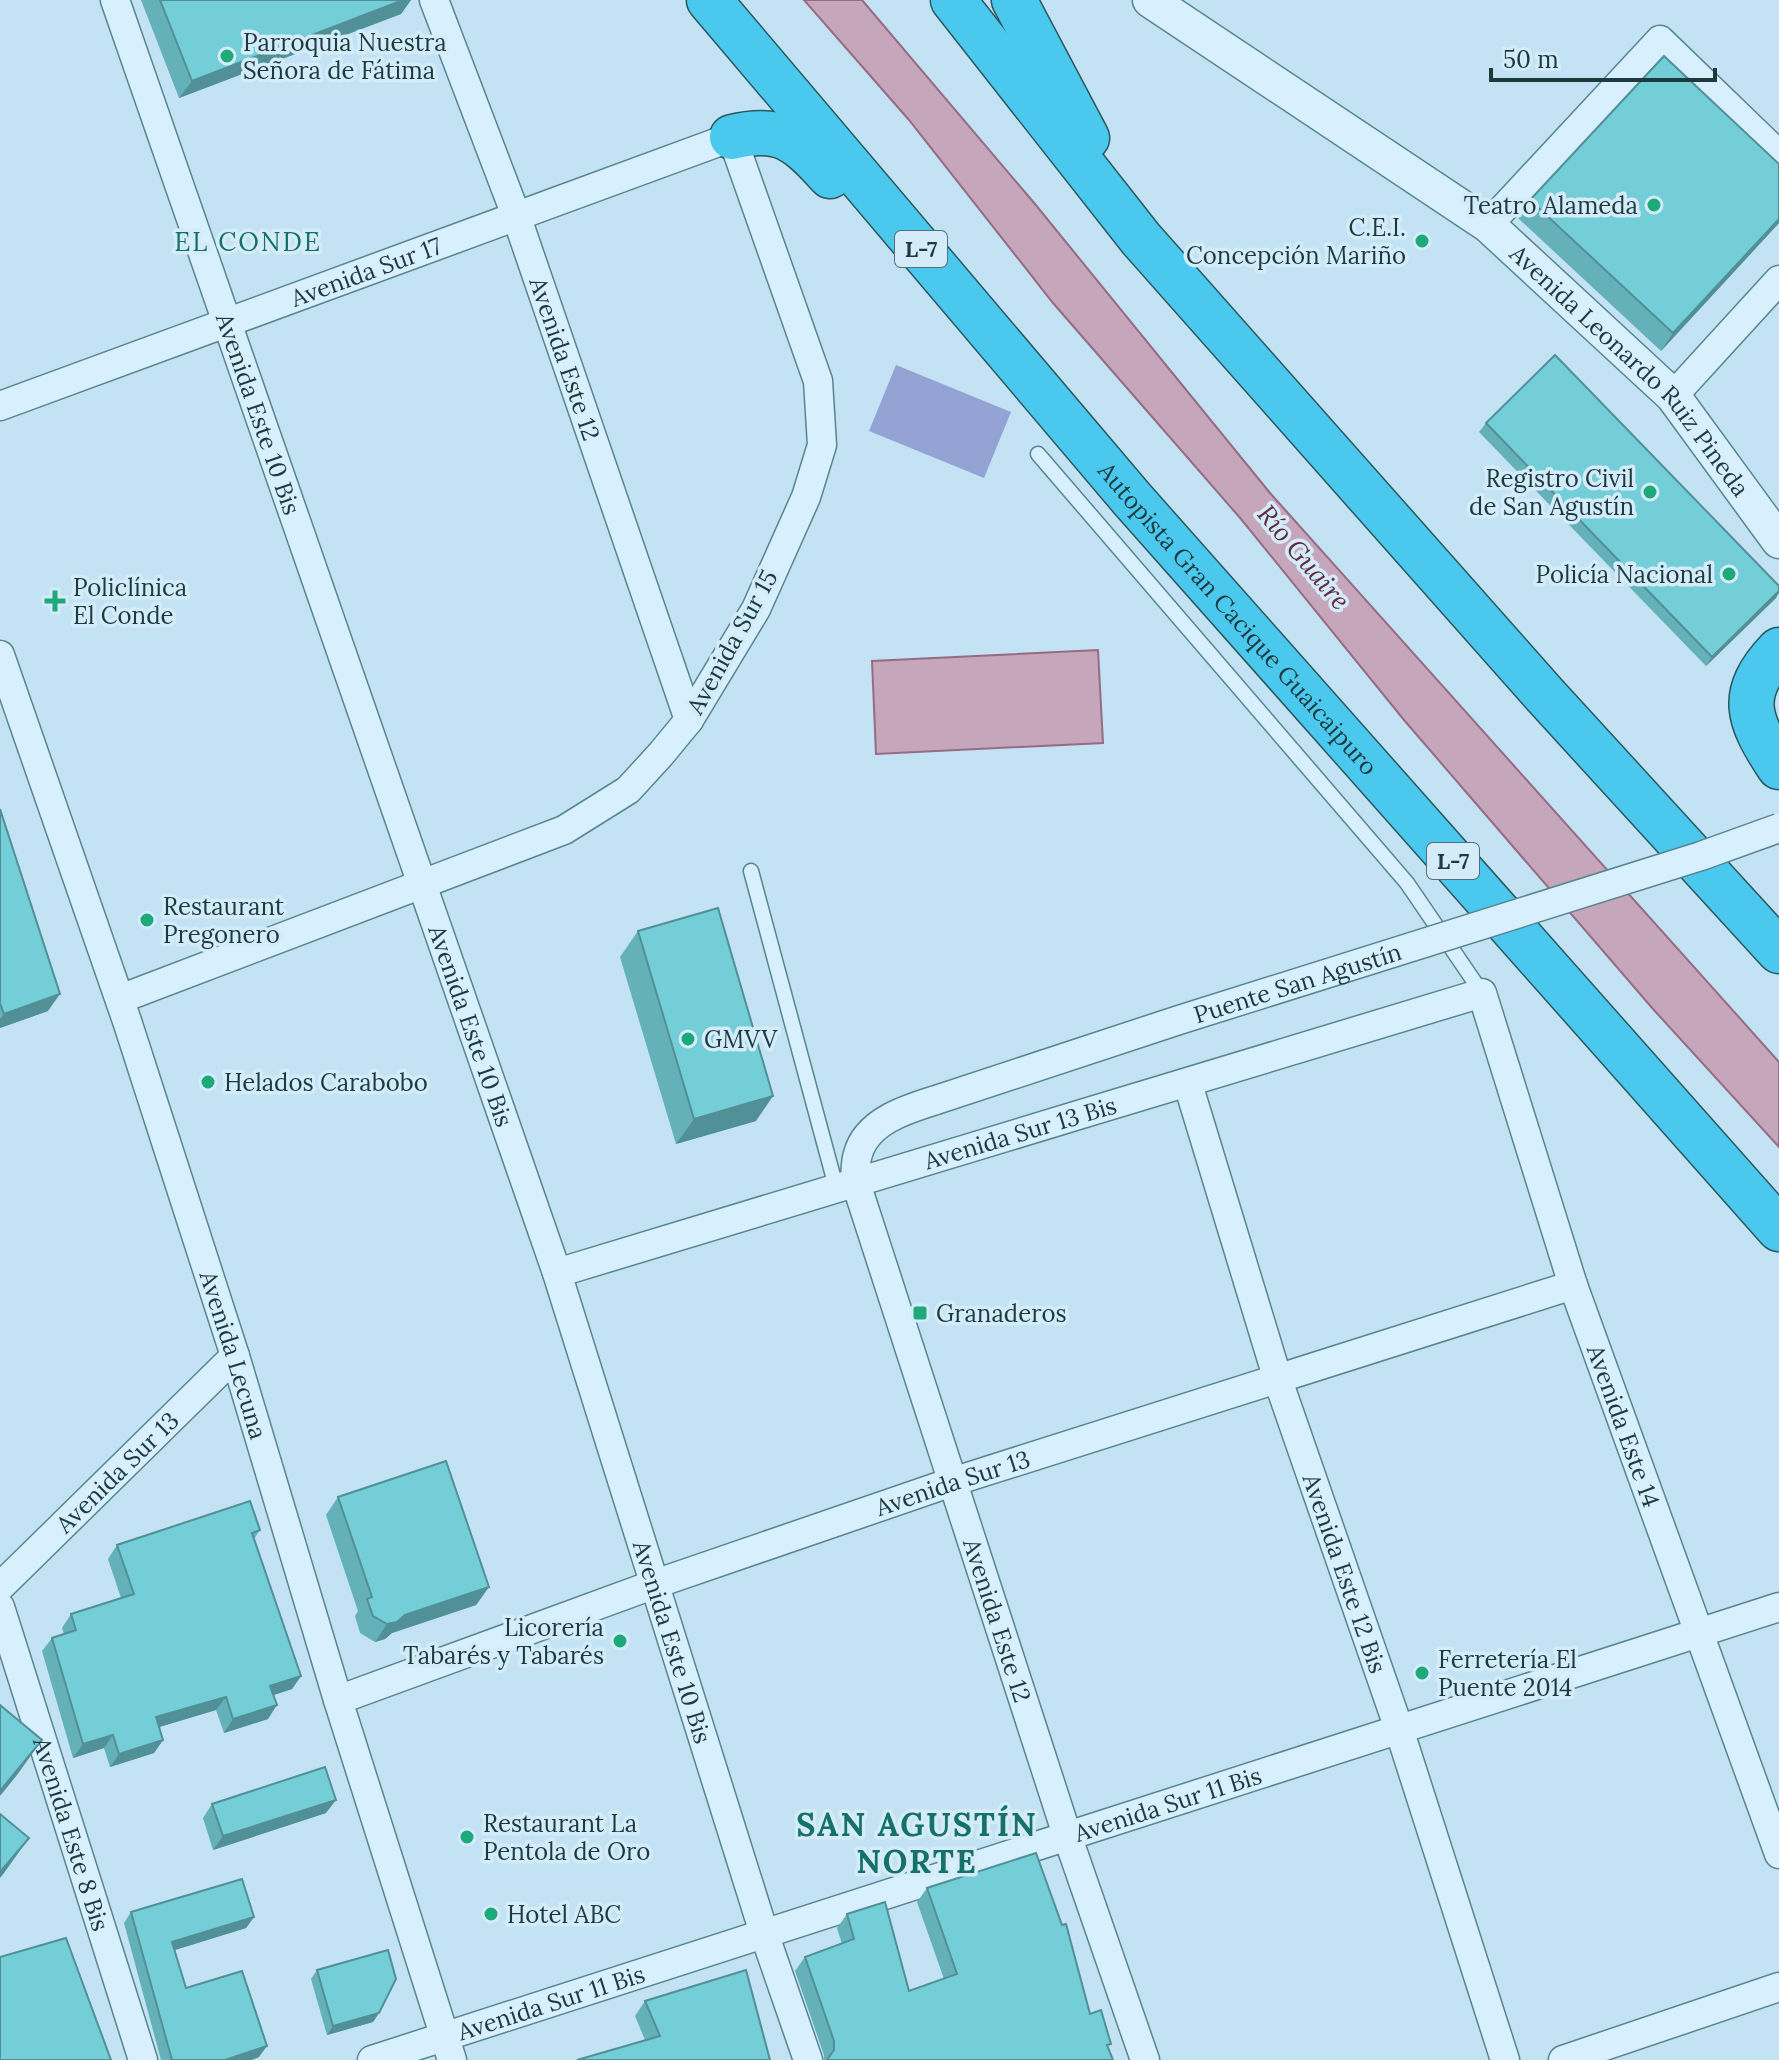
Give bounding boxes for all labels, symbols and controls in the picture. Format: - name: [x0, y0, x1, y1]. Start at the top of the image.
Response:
- place label: Parroquia Nuestra Señora de Fátima: [243, 27, 447, 86]
- scale bar: [1491, 32, 1715, 82]
- text: 50 m: [1503, 44, 1559, 75]
- marker: Parroquia Nuestra Señora de Fátima: [218, 47, 236, 65]
- place label: Teatro Alameda: [1464, 190, 1638, 221]
- marker: Teatro Alameda: [1645, 196, 1663, 214]
- place label: C.E.I. Concepción Mariño: [1186, 212, 1406, 271]
- district label: EL CONDE: [174, 225, 322, 258]
- street label: Avenida Sur 17: [285, 230, 446, 314]
- road number: L-7: [895, 231, 947, 267]
- marker: C.E.I. Concepción Mariño: [1413, 232, 1431, 250]
- street label: Avenida Leonardo Ruiz Pineda: [1503, 237, 1757, 502]
- street label: Avenida Este 12: [523, 272, 607, 444]
- street label: Avenida Este 10 Bis: [209, 308, 308, 519]
- street label: Autopista Gran Cacique Guaicaipuro: [1091, 455, 1385, 781]
- place label: Registro Civil de San Agustín: [1469, 463, 1634, 522]
- marker: Registro Civil de San Agustín: [1641, 483, 1659, 501]
- water label: Río Guaire: [1251, 498, 1357, 616]
- place label: Policía Nacional: [1536, 559, 1713, 590]
- street label: Avenida Sur 15: [679, 564, 784, 720]
- marker: Policía Nacional: [1720, 565, 1738, 583]
- place label: Policlínica El Conde: [73, 572, 187, 631]
- marker: Policlínica El Conde: [44, 590, 66, 612]
- road number: L-7: [1427, 843, 1479, 879]
- place label: Restaurant Pregonero: [163, 891, 285, 950]
- marker: Restaurant Pregonero: [138, 911, 156, 929]
- street label: Avenida Este 10 Bis: [422, 920, 520, 1131]
- street label: Puente San Agustín: [1190, 936, 1405, 1030]
- place label: GMVV: [704, 1024, 778, 1055]
- marker: GMVV: [679, 1030, 697, 1048]
- place label: Helados Carabobo: [224, 1067, 428, 1098]
- marker: Helados Carabobo: [199, 1073, 217, 1091]
- street label: Avenida Sur 13 Bis: [919, 1089, 1120, 1176]
- street label: Avenida Lecuna: [193, 1266, 275, 1443]
- place label: Granaderos: [936, 1298, 1067, 1329]
- marker: Granaderos: [911, 1304, 929, 1322]
- street label: Avenida Este 14: [1580, 1339, 1668, 1511]
- street label: Avenida Sur 13: [48, 1405, 185, 1540]
- street label: Avenida Sur 13: [870, 1443, 1034, 1523]
- street label: Avenida Este 12 Bis: [1296, 1468, 1394, 1677]
- street label: Avenida Este 12: [956, 1533, 1038, 1706]
- street label: Avenida Este 10 Bis: [626, 1535, 719, 1747]
- place label: Licorería Tabarés y Tabarés: [403, 1612, 604, 1671]
- marker: Licorería Tabarés y Tabarés: [611, 1632, 629, 1650]
- place label: Ferretería El Puente 2014: [1438, 1644, 1577, 1703]
- marker: Ferretería El Puente 2014: [1413, 1664, 1431, 1682]
- street label: Avenida Este 8 Bis: [26, 1732, 117, 1935]
- street label: Avenida Sur 11 Bis: [1069, 1759, 1265, 1849]
- district label: SAN AGUSTÍN NORTE: [796, 1804, 1038, 1882]
- place label: Restaurant La Pentola de Oro: [483, 1808, 650, 1867]
- marker: Restaurant La Pentola de Oro: [458, 1828, 476, 1846]
- place label: Hotel ABC: [507, 1899, 621, 1930]
- marker: Hotel ABC: [482, 1905, 500, 1923]
- street label: Avenida Sur 11 Bis: [452, 1958, 648, 2047]

